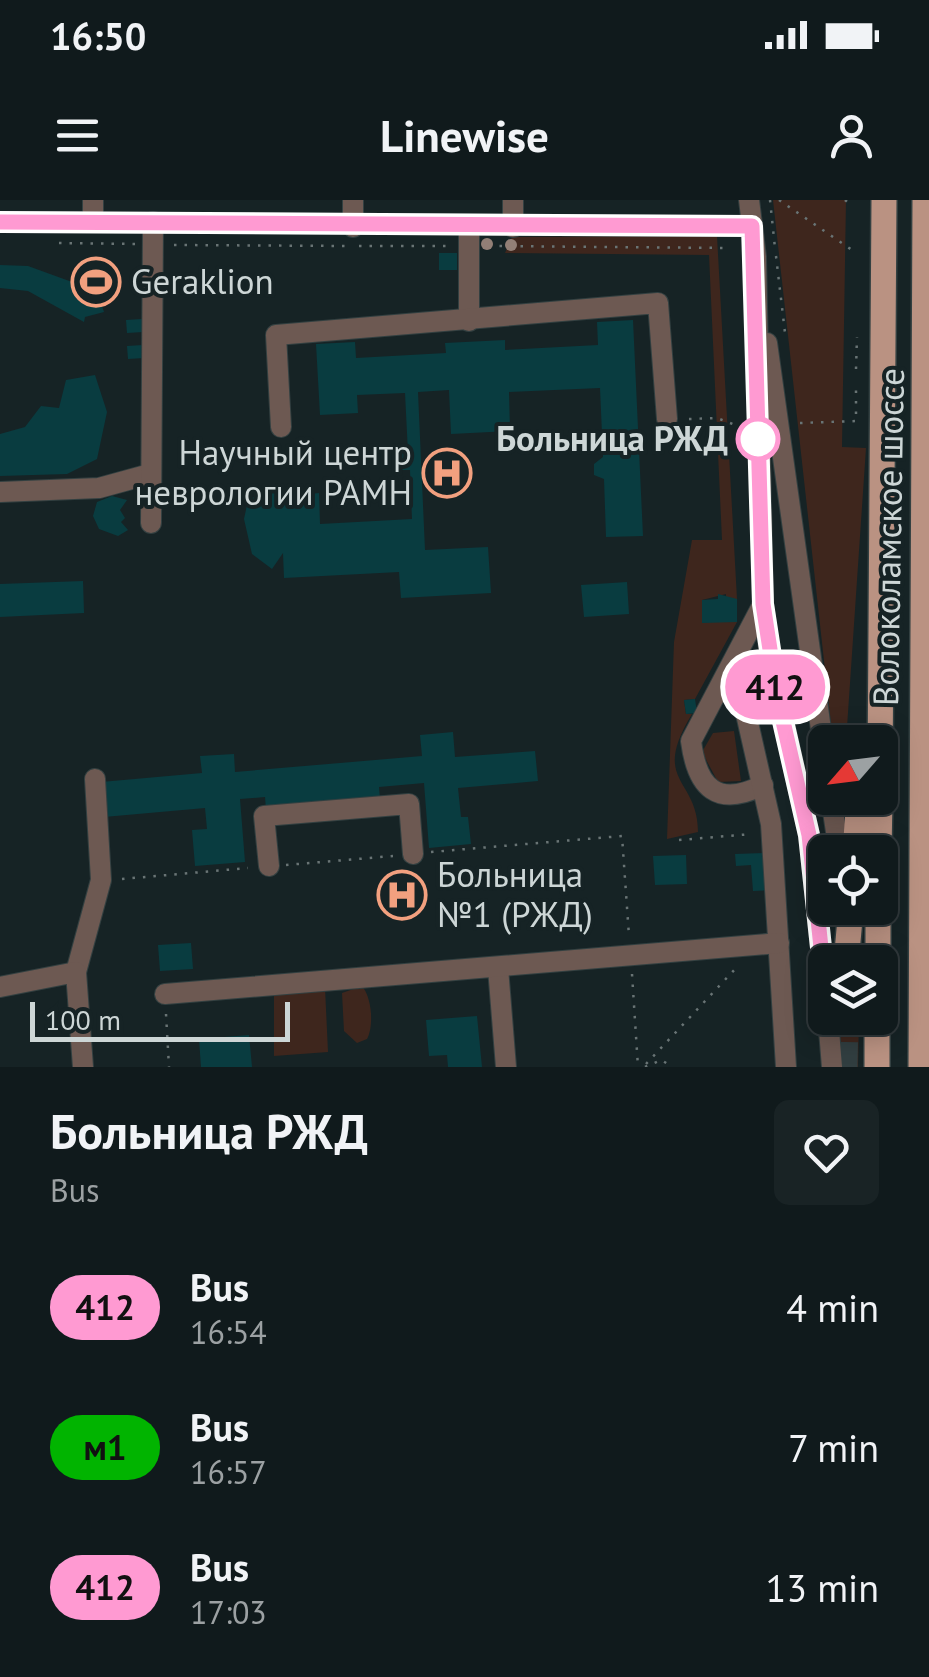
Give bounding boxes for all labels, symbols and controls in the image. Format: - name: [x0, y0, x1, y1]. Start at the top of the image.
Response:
- text: 16:50: [50, 11, 146, 60]
- text: Linewise: [380, 106, 549, 164]
- icon: menu: [50, 108, 105, 163]
- icon: person: [824, 108, 879, 163]
- sports icon: Geraklion: [70, 256, 122, 308]
- place label: Geraklion: [131, 258, 274, 304]
- street label: Волоколамское шоссе: [862, 368, 914, 706]
- place label: Больница РЖД: [496, 415, 728, 461]
- marker: Больница РЖД: [737, 418, 779, 460]
- place label: Научный центр неврологии РАМН: [134, 429, 412, 515]
- hospital icon: Научный центр неврологии РАМН: [421, 447, 473, 499]
- line badge: 412: [718, 654, 832, 720]
- text: 412: [745, 664, 805, 710]
- north arrow: [808, 725, 898, 815]
- map controls: [808, 725, 898, 1035]
- button: locate: [808, 835, 898, 925]
- place label: Больница №1 (РЖД): [437, 851, 593, 937]
- hospital icon: Больница №1 (РЖД): [376, 869, 428, 921]
- button: layers: [808, 945, 898, 1035]
- scale bar: [30, 997, 290, 1041]
- text: 100 m: [45, 1001, 121, 1038]
- text: Больница РЖД: [50, 1100, 368, 1162]
- button: heart: [774, 1100, 879, 1205]
- text: Bus: [50, 1169, 99, 1211]
- text: Bus: [190, 1262, 249, 1311]
- text: 4 min: [786, 1283, 879, 1332]
- text: 412: [75, 1284, 135, 1330]
- text: 16:54: [190, 1311, 267, 1353]
- text: Bus: [190, 1402, 249, 1451]
- text: 7 min: [788, 1423, 879, 1472]
- text: м1: [83, 1424, 127, 1470]
- text: 16:57: [190, 1451, 267, 1493]
- text: Bus: [190, 1542, 249, 1591]
- text: 13 min: [766, 1563, 879, 1612]
- text: 412: [75, 1564, 135, 1610]
- text: 17:03: [190, 1591, 267, 1633]

